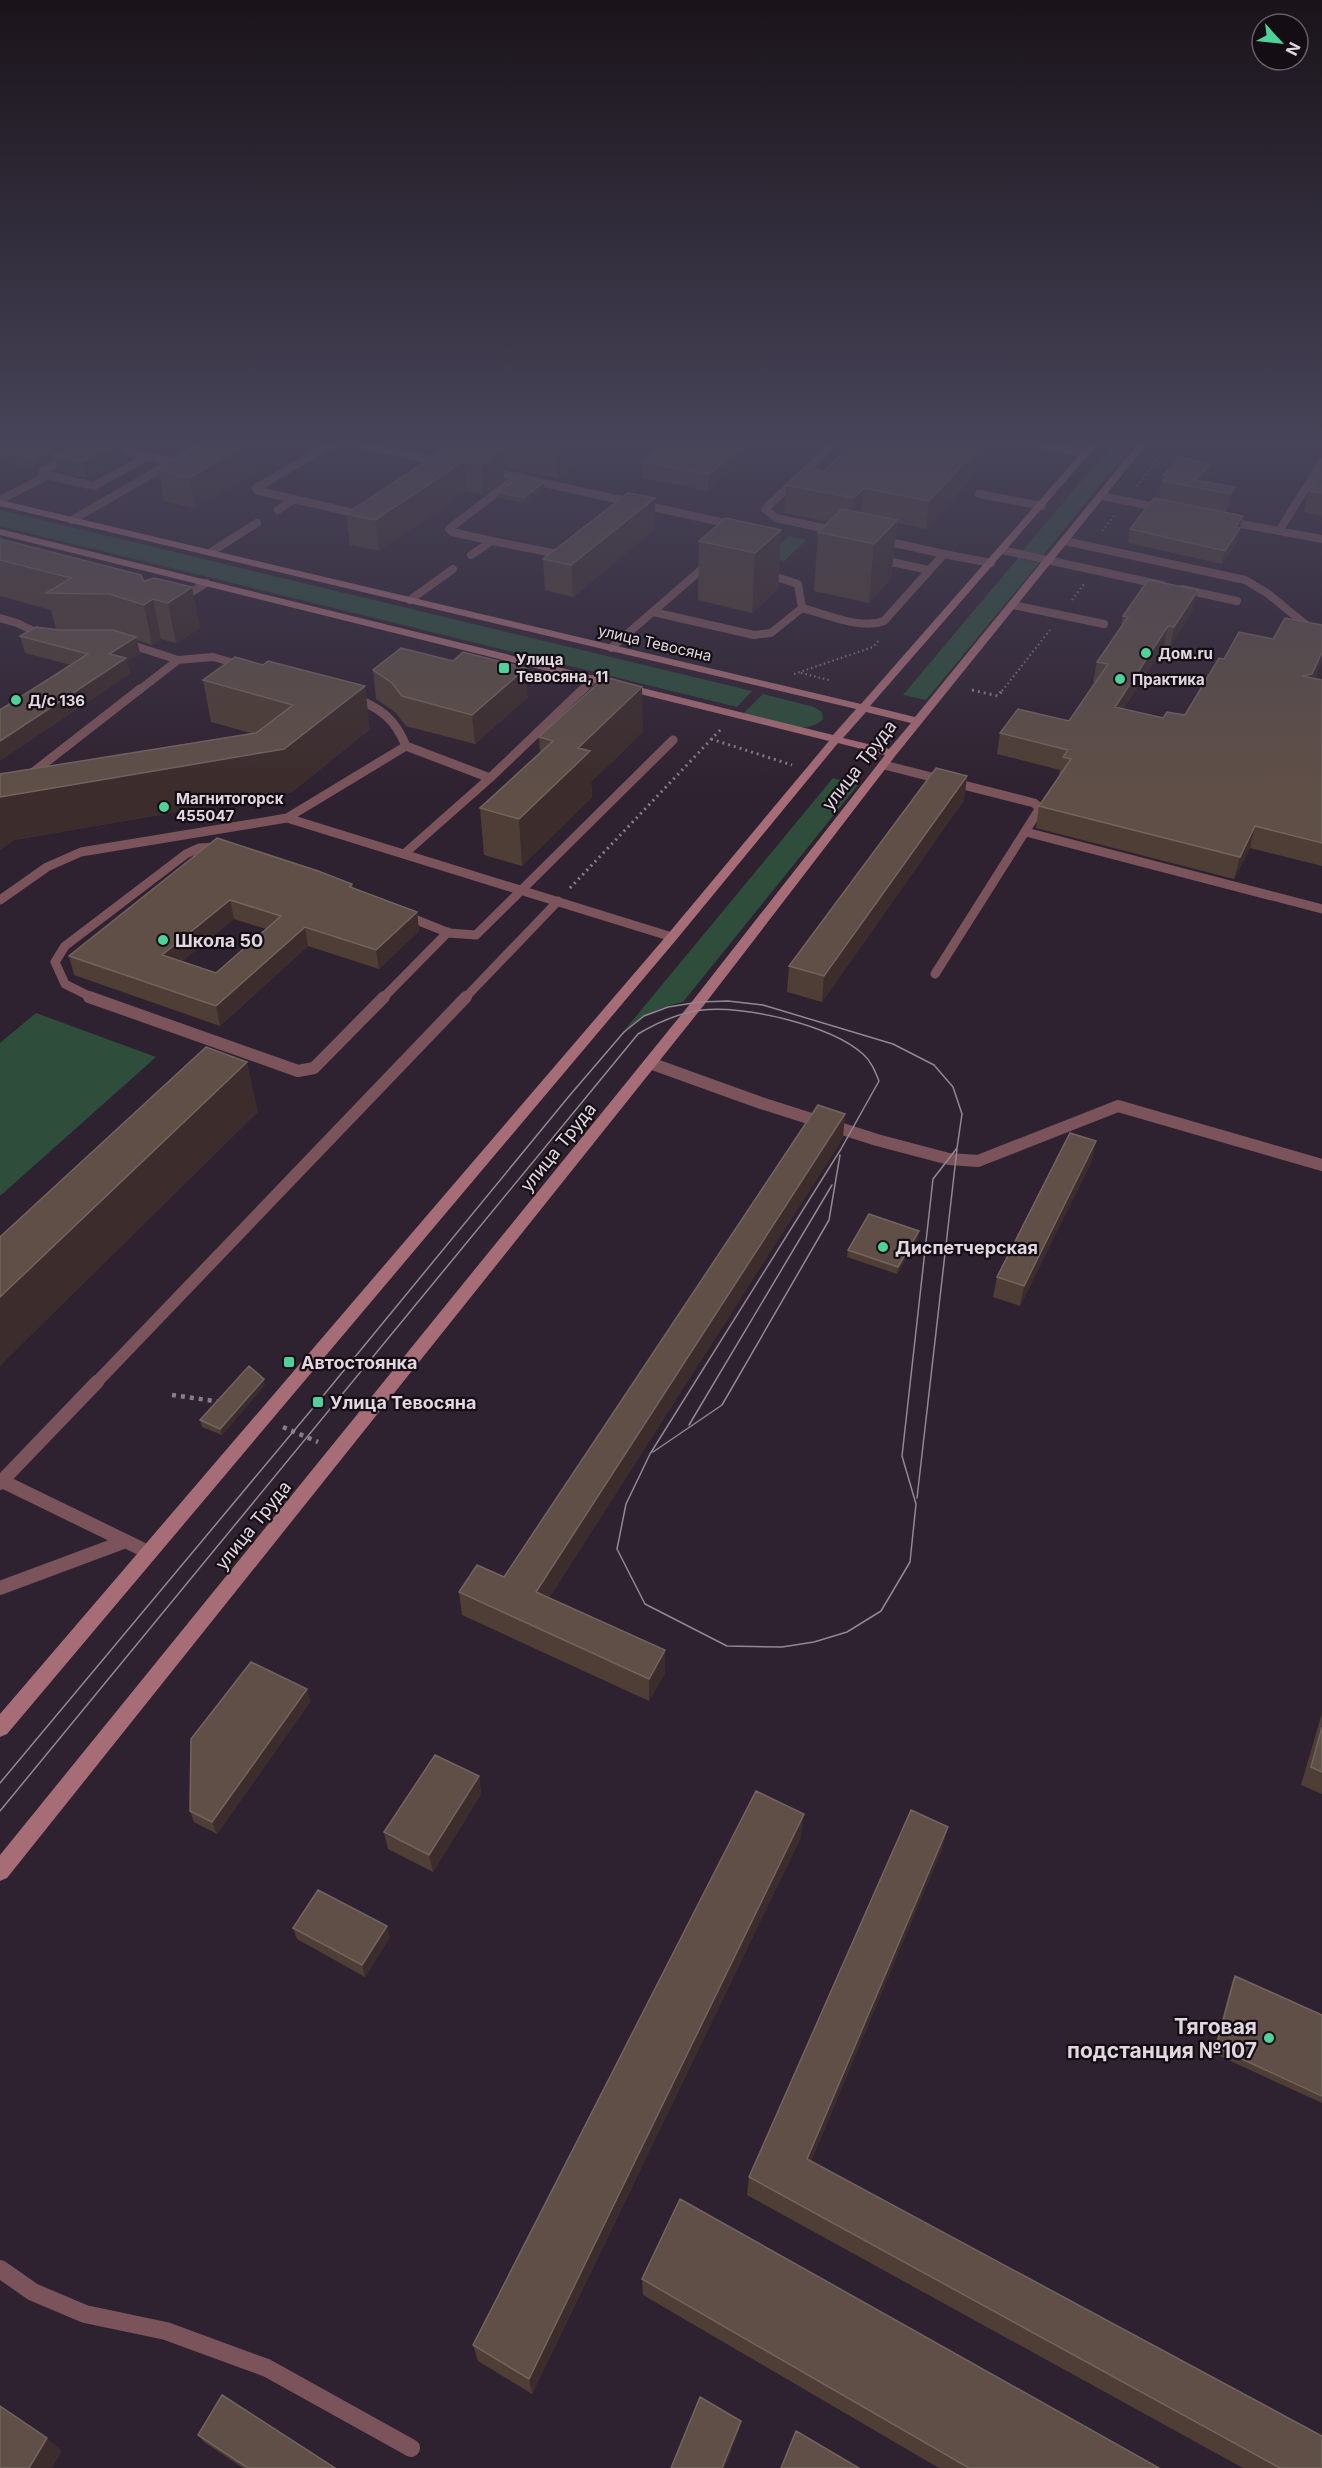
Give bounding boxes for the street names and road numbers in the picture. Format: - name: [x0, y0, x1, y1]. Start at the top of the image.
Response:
- street label: улица Тевосяна: [596, 621, 714, 665]
- street label: улица Труда: [817, 716, 901, 814]
- street label: улица Труда: [516, 1098, 600, 1196]
- street label: улица Труда: [211, 1476, 295, 1574]

